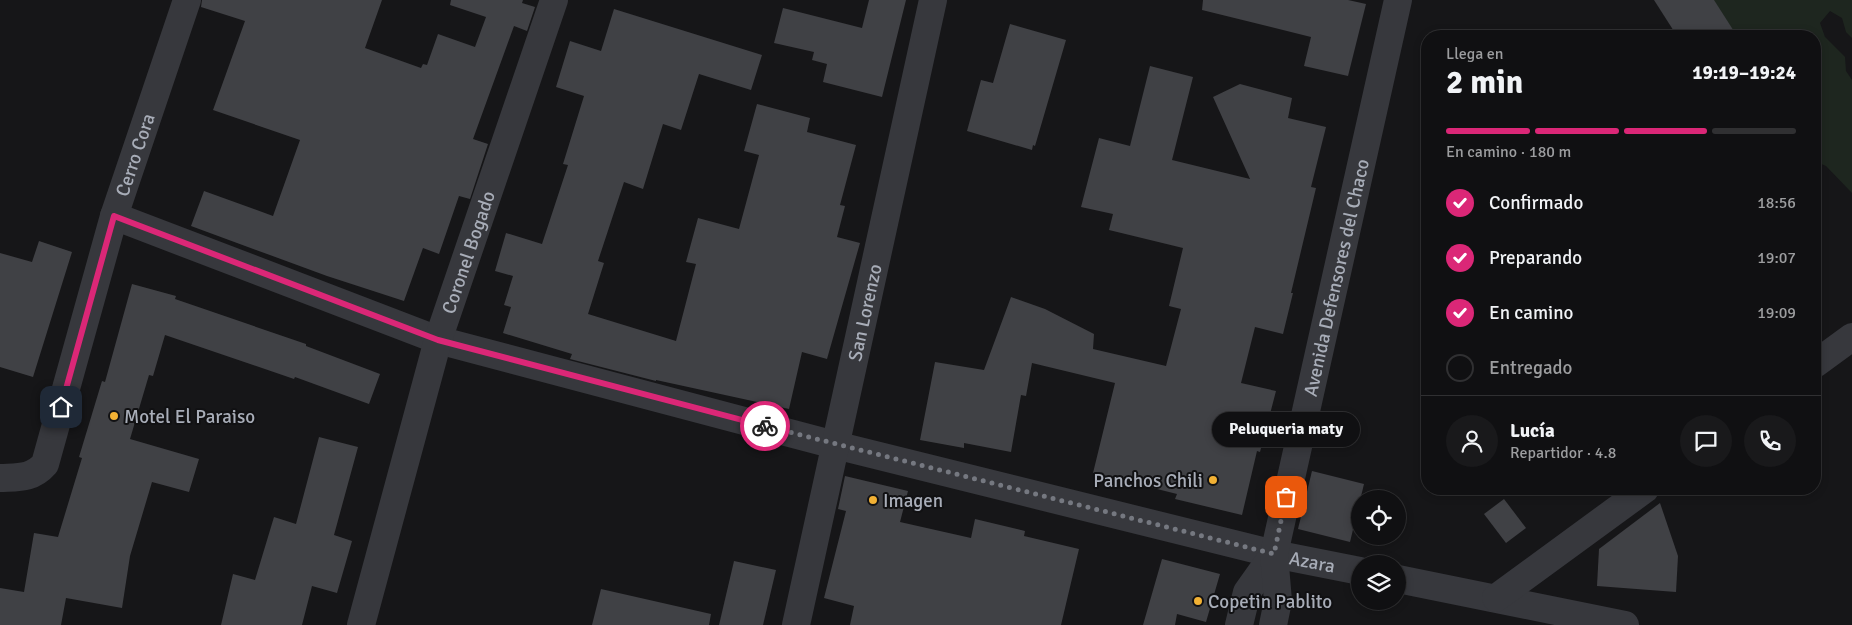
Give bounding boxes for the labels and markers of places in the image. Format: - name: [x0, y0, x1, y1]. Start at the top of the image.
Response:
- pin: [40, 386, 82, 428]
- place label: Motel El Paraiso: [124, 405, 255, 429]
- marker: Motel El Paraiso: [108, 410, 120, 422]
- callout: Peluqueria maty: [1212, 412, 1360, 447]
- place label: Panchos Chili: [1093, 469, 1203, 493]
- marker: Panchos Chili: [1207, 474, 1219, 486]
- pin: [1265, 476, 1307, 518]
- place label: Imagen: [883, 489, 943, 513]
- marker: Imagen: [867, 494, 879, 506]
- place label: Copetin Pablito: [1208, 590, 1332, 614]
- marker: Copetin Pablito: [1192, 595, 1204, 607]

